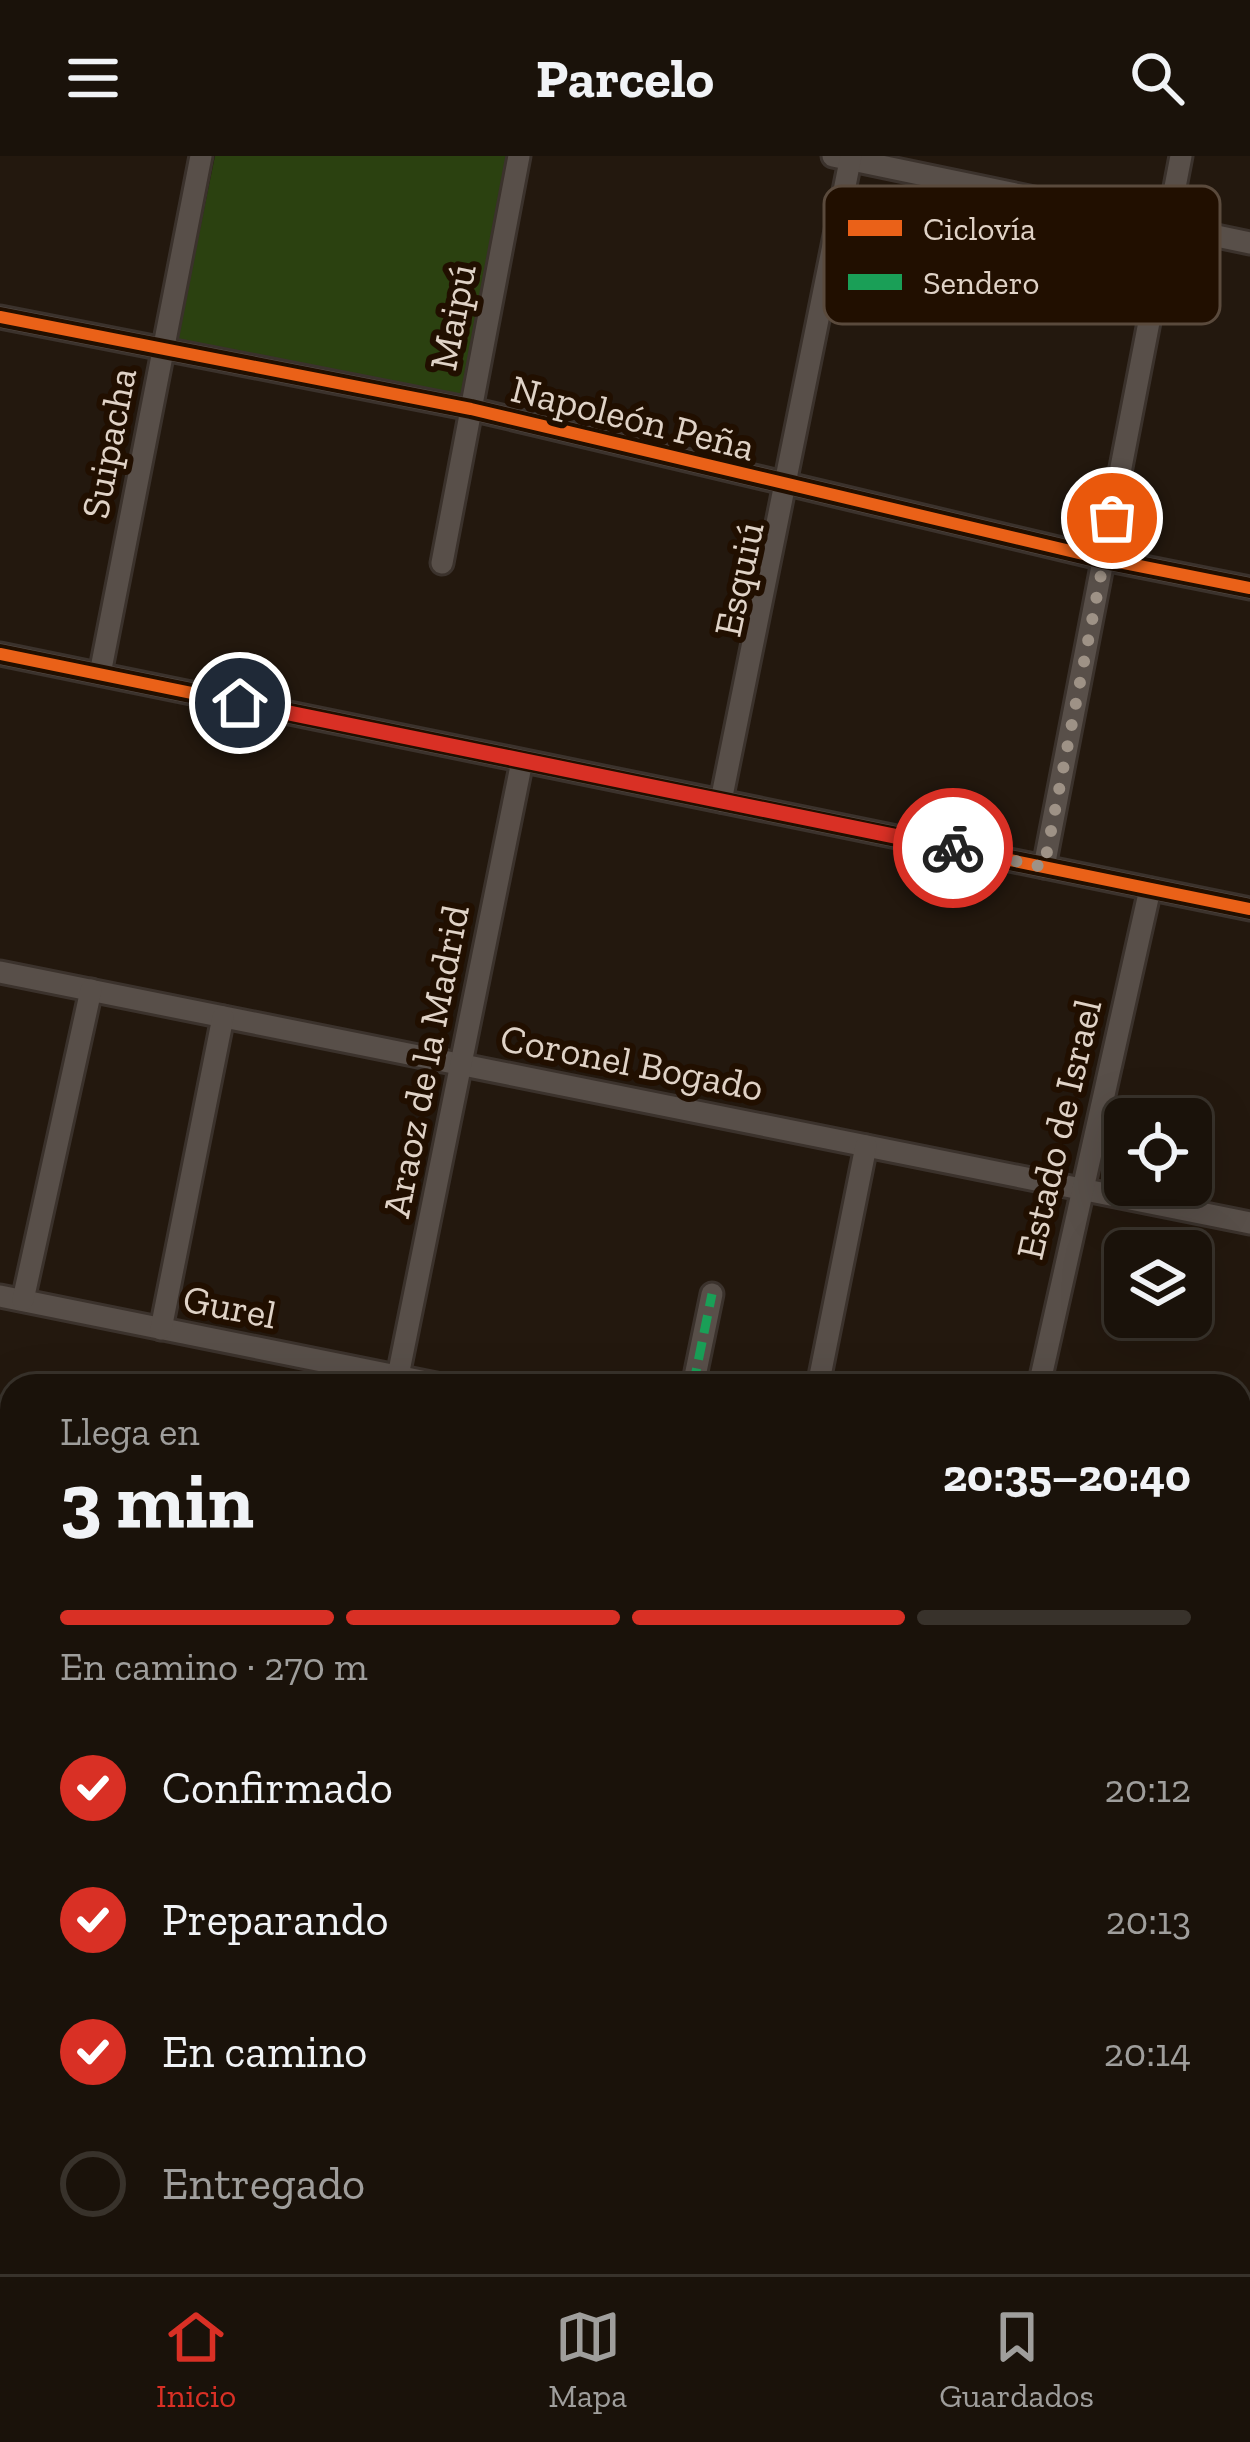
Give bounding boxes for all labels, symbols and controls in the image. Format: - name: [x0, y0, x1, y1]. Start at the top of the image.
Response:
- icon: menu: [60, 45, 126, 111]
- icon: search: [1124, 45, 1190, 111]
- text: Parcelo: [536, 46, 714, 111]
- legend: [824, 186, 1220, 324]
- text: Ciclovía: [923, 209, 1036, 248]
- street label: Maipú: [419, 260, 486, 374]
- text: Sendero: [923, 263, 1039, 302]
- street label: Suipacha: [71, 364, 146, 522]
- street label: Napoleón Peña: [506, 365, 760, 470]
- pin: [1061, 467, 1163, 569]
- icon: bag: [1079, 485, 1145, 551]
- street label: Esquiú: [703, 518, 774, 641]
- pin: [189, 652, 291, 754]
- icon: home: [207, 670, 273, 736]
- courier: [893, 788, 1013, 908]
- icon: bike: [920, 815, 986, 881]
- street label: Araoz de la Madrid: [372, 901, 479, 1221]
- street label: Estado de Israel: [1006, 994, 1111, 1264]
- street label: Coronel Bogado: [497, 1014, 767, 1111]
- map controls: [1104, 1098, 1212, 1338]
- button: locate: [1104, 1098, 1212, 1206]
- button: layers: [1104, 1230, 1212, 1338]
- street label: Gurel: [179, 1274, 280, 1339]
- text: Llega en: [60, 1408, 200, 1455]
- text: 20:35–20:40: [943, 1449, 1191, 1503]
- text: 3 min: [60, 1453, 254, 1547]
- text: En camino · 270 m: [60, 1643, 368, 1690]
- icon: check: [60, 1755, 126, 1821]
- text: Confirmado: [162, 1761, 393, 1815]
- text: 20:12: [1105, 1765, 1191, 1812]
- icon: check: [60, 1887, 126, 1953]
- text: Preparando: [162, 1893, 389, 1947]
- text: 20:13: [1106, 1897, 1191, 1944]
- icon: check: [60, 2019, 126, 2085]
- text: En camino: [162, 2025, 367, 2079]
- text: 20:14: [1104, 2029, 1191, 2076]
- text: Entregado: [162, 2157, 365, 2211]
- tab: Inicio: [156, 2304, 236, 2415]
- tab: Mapa: [548, 2304, 627, 2415]
- tab: Guardados: [939, 2304, 1094, 2415]

